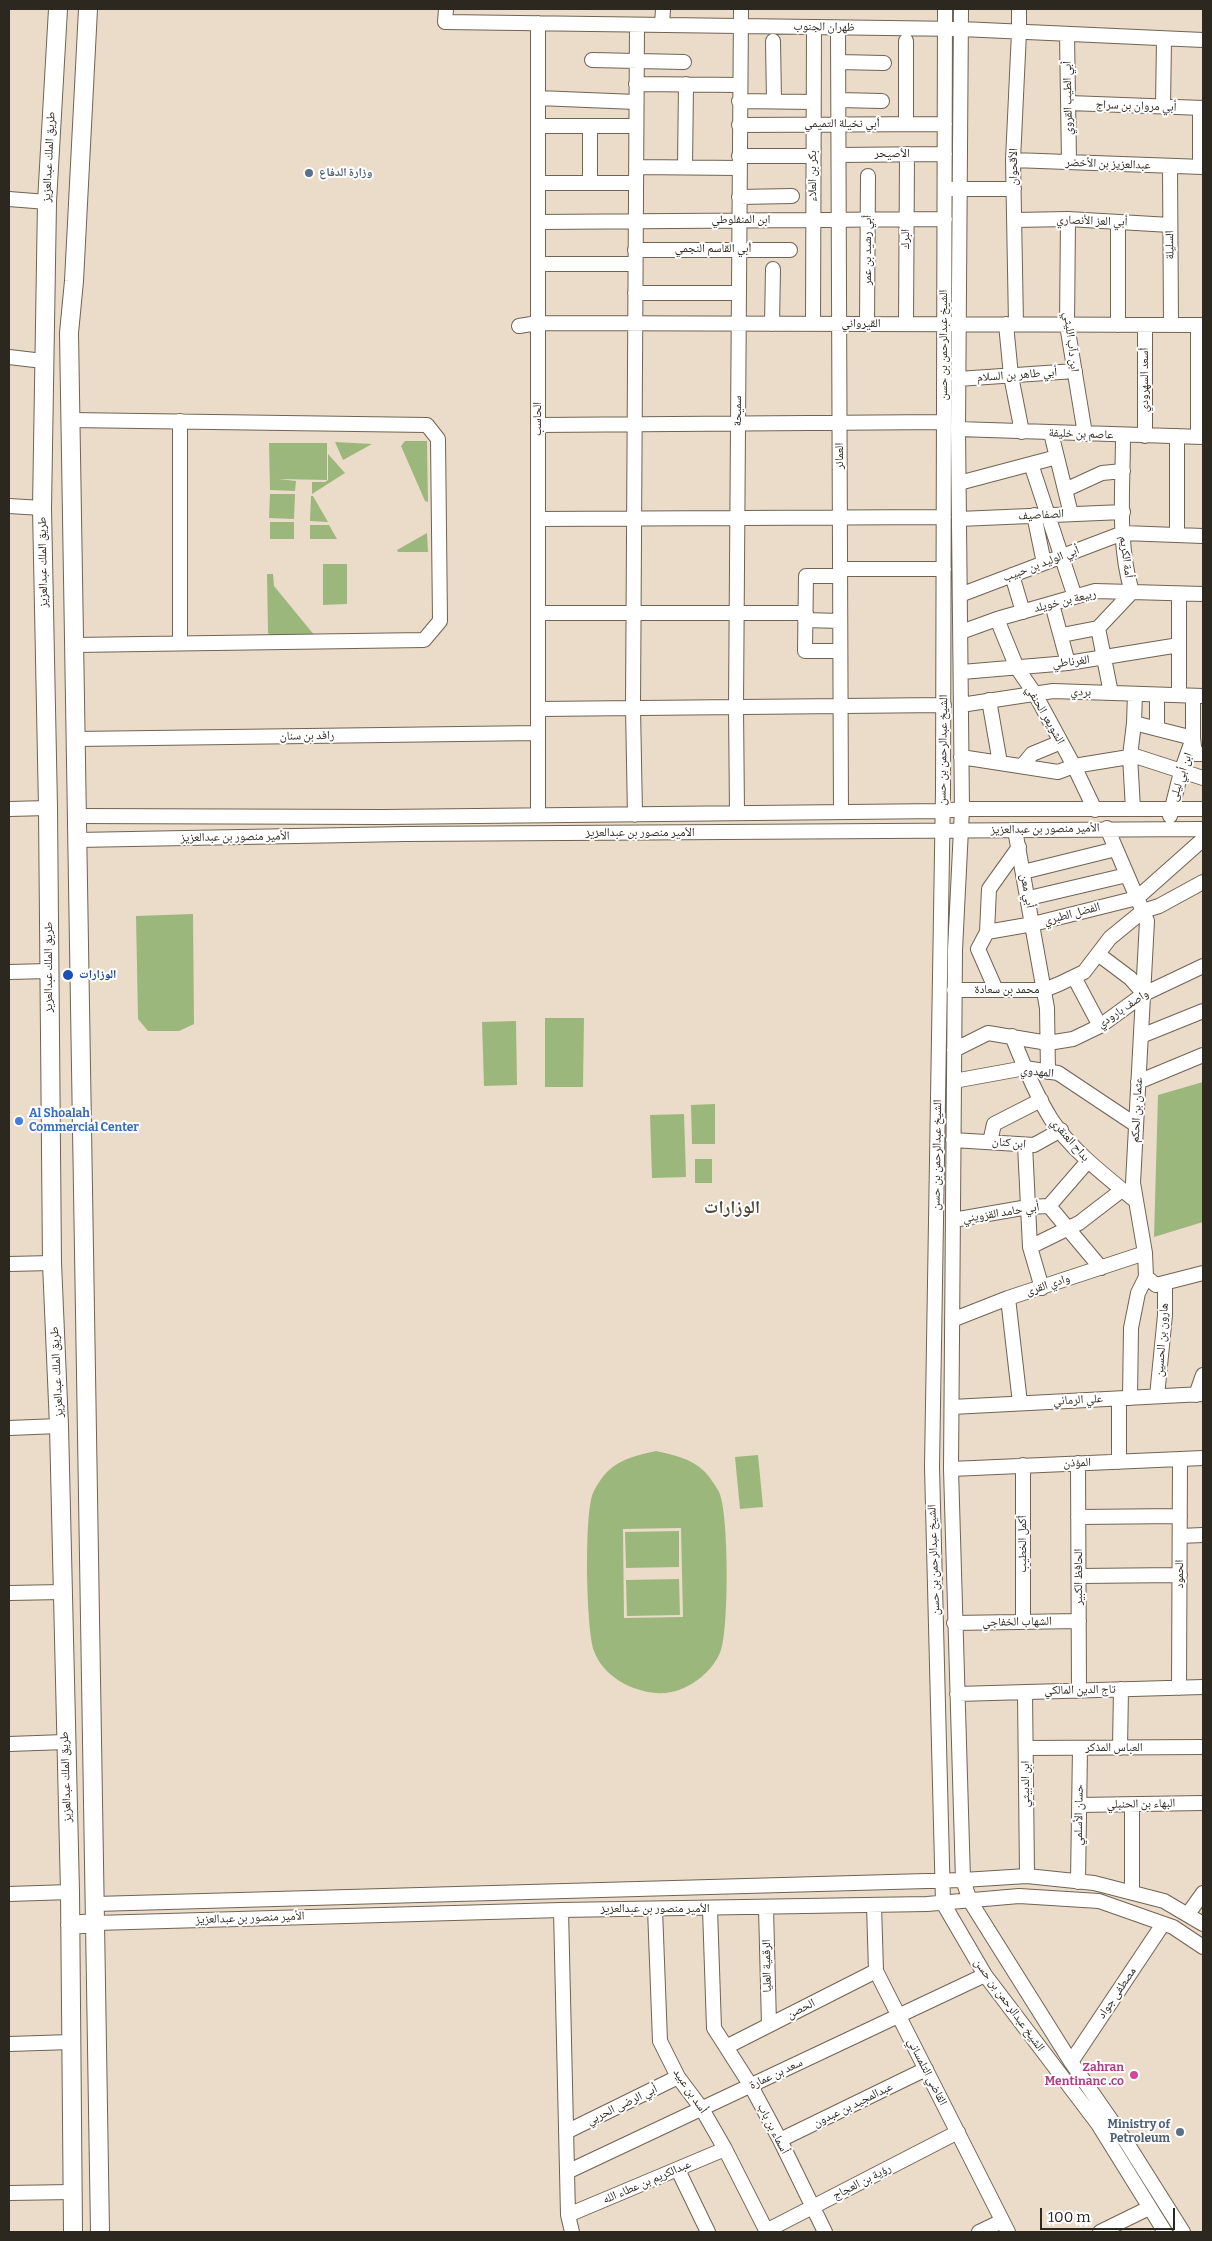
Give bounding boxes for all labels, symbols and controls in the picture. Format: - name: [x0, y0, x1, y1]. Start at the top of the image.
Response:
- street label: ظهران الجنوب: [793, 19, 855, 35]
- street label: أبي الطيب القروي: [1060, 61, 1076, 135]
- street label: أبي مروان بن سراج: [1095, 97, 1177, 115]
- street label: طريق الملك عبدالعزيز: [39, 111, 59, 203]
- street label: أبي نخيلة التميمي: [804, 117, 880, 131]
- street label: الأصيحر: [874, 147, 910, 161]
- street label: الأقحوان: [1007, 148, 1021, 186]
- street label: بكر بن العلاء: [806, 150, 820, 202]
- street label: عبدالعزيز بن الأخضر: [1065, 155, 1151, 173]
- place label: وزارة الدفاع: [319, 166, 372, 180]
- marker: وزارة الدفاع: [303, 167, 315, 179]
- street label: ابن المنفلوطي: [712, 213, 770, 227]
- street label: أبي العز الأنصاري: [1056, 213, 1128, 229]
- street label: أبي رشيد بن عمر: [861, 215, 875, 285]
- street label: البرك: [899, 229, 913, 249]
- street label: السليلة: [1163, 230, 1177, 260]
- street label: أبي القاسم النجمي: [675, 242, 751, 256]
- street label: الشيخ عبدالرحمن بن حسن: [937, 290, 951, 400]
- street label: ابن دآب الليثي: [1060, 311, 1082, 373]
- street label: القيرواني: [841, 317, 881, 331]
- street label: أسعد السهرودي: [1138, 348, 1152, 412]
- street label: أبي طاهر بن السلام: [976, 365, 1058, 385]
- street label: سميحة: [731, 396, 745, 426]
- street label: الحاسب: [531, 402, 545, 436]
- street label: عاصم بن خليفة: [1048, 426, 1114, 442]
- street label: العمائر: [833, 443, 847, 469]
- street label: الصفاصيف: [1018, 507, 1064, 523]
- street label: طريق الملك عبدالعزيز: [35, 516, 51, 608]
- street label: أمة الكريم: [1116, 535, 1136, 579]
- street label: أبي الوليد بن حبيب: [1001, 543, 1081, 585]
- street label: ربيعة بن خويلد: [1032, 586, 1098, 616]
- street label: الغرناطي: [1051, 653, 1091, 671]
- street label: الشويعر الحنفي: [1022, 683, 1068, 747]
- street label: بردي: [1070, 684, 1092, 700]
- street label: الشيخ عبدالرحمن بن حسن: [935, 694, 951, 806]
- street label: رافد بن سنان: [279, 728, 335, 744]
- street label: ابن أبي ليلى: [1166, 751, 1196, 803]
- street label: الأمير منصور بن عبدالعزيز: [990, 821, 1100, 837]
- street label: الأمير منصور بن عبدالعزيز: [585, 826, 695, 840]
- street label: الأمير منصور بن عبدالعزيز: [180, 829, 290, 845]
- street label: أبي معن: [1017, 873, 1037, 909]
- street label: الفضل الطبري: [1042, 900, 1102, 928]
- street label: طريق الملك عبدالعزيز: [42, 922, 56, 1012]
- marker: الوزارات: [61, 968, 75, 982]
- place label: الوزارات: [79, 968, 116, 982]
- street label: محمد بن سعادة: [975, 983, 1039, 997]
- street label: واصف بارودي: [1094, 987, 1152, 1031]
- street label: المهدوي: [1020, 1063, 1054, 1081]
- street label: عثمان بن الحكم: [1128, 1077, 1146, 1143]
- street label: الشيخ عبدالرحمن بن حسن: [929, 1099, 945, 1211]
- place label: Al Shoalah Commercial Center: [29, 1107, 139, 1135]
- marker: Al Shoalah Commercial Center: [13, 1115, 25, 1127]
- street label: بداح العنقري: [1047, 1115, 1093, 1165]
- street label: ابن كنان: [991, 1134, 1027, 1152]
- district label: الوزارات: [704, 1197, 760, 1219]
- street label: أبي حامد القزويني: [962, 1200, 1040, 1226]
- street label: وادي القرى: [1024, 1271, 1072, 1299]
- street label: هارون بن الحسين: [1152, 1302, 1172, 1378]
- street label: طريق الملك عبدالعزيز: [47, 1326, 67, 1418]
- street label: علي الرماني: [1053, 1392, 1103, 1408]
- street label: المؤذن: [1063, 1455, 1091, 1471]
- street label: الشيخ عبدالرحمن بن حسن: [925, 1504, 943, 1616]
- street label: أكمل الخطيب: [1016, 1515, 1030, 1573]
- street label: الحافظ الكبير: [1072, 1549, 1086, 1605]
- street label: الحمود: [1173, 1560, 1187, 1588]
- street label: الشهاب الخفاجي: [982, 1614, 1052, 1630]
- street label: تاج الدين المالكي: [1044, 1682, 1116, 1698]
- street label: طريق الملك عبدالعزيز: [57, 1731, 75, 1823]
- street label: العباس المذكر: [1085, 1741, 1143, 1755]
- street label: ابن الدبيثي: [1019, 1761, 1033, 1807]
- street label: حسان الأسلمي: [1071, 1784, 1087, 1846]
- street label: البهاء بن الحنبلي: [1107, 1796, 1175, 1812]
- street label: الأمير منصور بن عبدالعزيز: [600, 1902, 710, 1916]
- street label: الأمير منصور بن عبدالعزيز: [195, 1909, 305, 1927]
- street label: الرقمية العليا: [759, 1939, 775, 1993]
- street label: الشيخ عبدالرحمن بن حسن: [971, 1956, 1047, 2054]
- street label: مصطفى جواد: [1095, 1965, 1139, 2021]
- street label: الحصن: [784, 1996, 818, 2022]
- street label: القاضي التلمساني: [904, 2036, 950, 2108]
- street label: سعد بن عمارة: [747, 2055, 805, 2093]
- place label: Zahran Mentinanc .co: [1045, 2061, 1124, 2089]
- street label: أسد بن عبيد: [670, 2066, 710, 2116]
- marker: Zahran Mentinanc .co: [1128, 2069, 1140, 2081]
- street label: عبدالمجيد بن عبدون: [811, 2080, 895, 2130]
- street label: أبي الرضى الحربي: [584, 2082, 660, 2128]
- street label: أسماء بن باب: [754, 2101, 792, 2157]
- place label: Ministry of Petroleum: [1107, 2118, 1170, 2146]
- marker: Ministry of Petroleum: [1174, 2126, 1186, 2138]
- street label: عبدالكريم بن عطاء الله: [601, 2157, 693, 2207]
- street label: رؤية بن العجاج: [830, 2161, 894, 2203]
- scale bar: [1042, 2198, 1177, 2230]
- text: 100 m: [1048, 2208, 1091, 2226]

